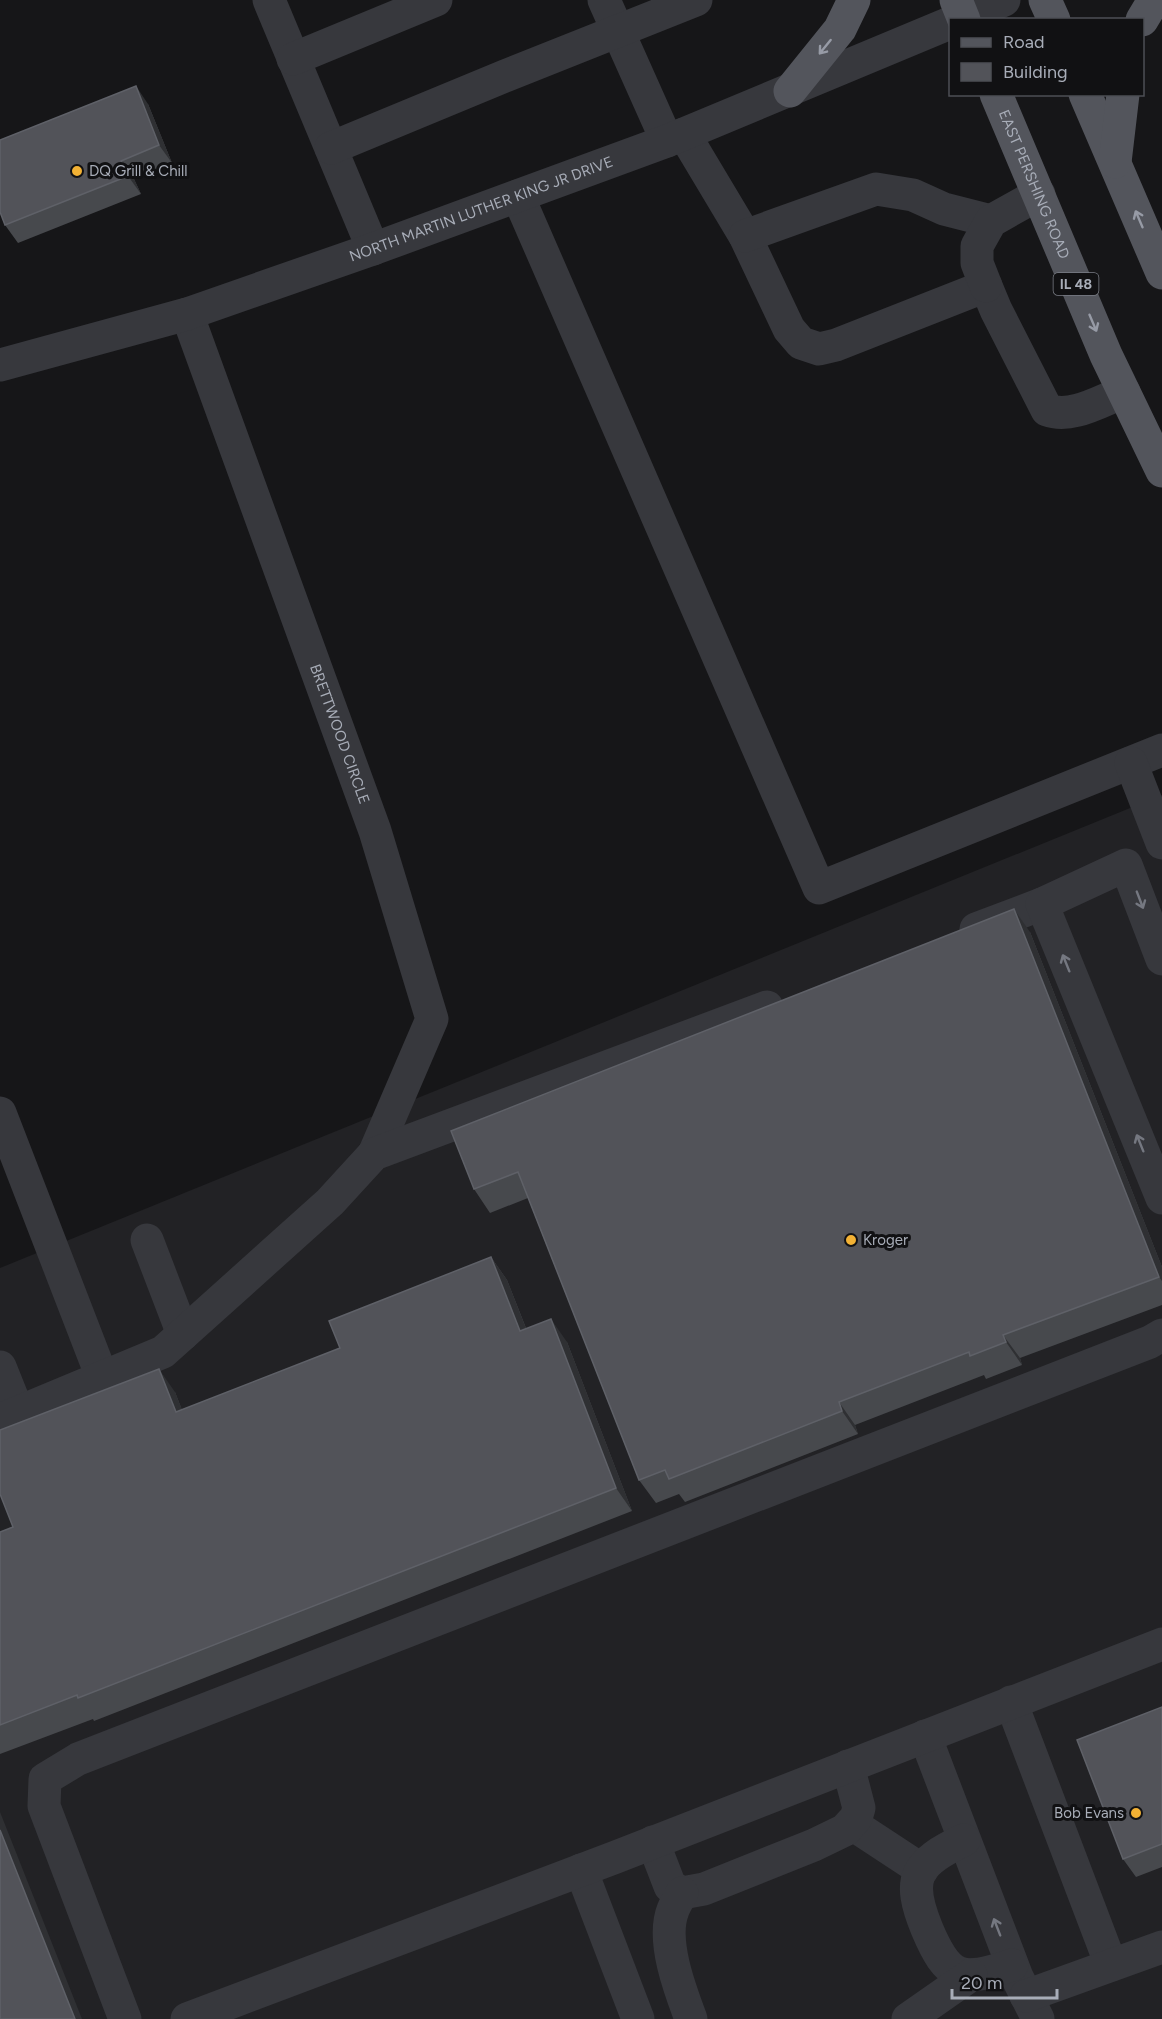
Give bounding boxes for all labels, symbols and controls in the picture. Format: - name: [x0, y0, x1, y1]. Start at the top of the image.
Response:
- legend: [949, 18, 1144, 96]
- text: Road: [1003, 31, 1044, 53]
- one-way arrow: [819, 39, 832, 55]
- text: Building: [1003, 61, 1068, 83]
- street label: EAST PERSHING ROAD: [995, 107, 1073, 262]
- street label: NORTH MARTIN LUTHER KING JR DRIVE: [347, 153, 615, 266]
- place label: DQ Grill & Chill: [89, 162, 188, 180]
- marker: DQ Grill & Chill: [70, 164, 84, 178]
- one-way arrow: [1133, 211, 1144, 229]
- road number: IL 48: [1054, 273, 1098, 295]
- one-way arrow: [1088, 313, 1099, 331]
- street label: BRETTWOOD CIRCLE: [306, 662, 373, 807]
- one-way arrow: [1135, 890, 1146, 909]
- one-way arrow: [1060, 954, 1071, 973]
- one-way arrow: [1134, 1135, 1145, 1153]
- place label: Kroger: [863, 1231, 908, 1249]
- marker: Kroger: [844, 1233, 858, 1247]
- place label: Bob Evans: [1054, 1804, 1124, 1822]
- marker: Bob Evans: [1129, 1806, 1143, 1820]
- one-way arrow: [991, 1918, 1002, 1937]
- scale bar: [952, 1962, 1057, 2000]
- text: 20 m: [961, 1972, 1002, 1994]

